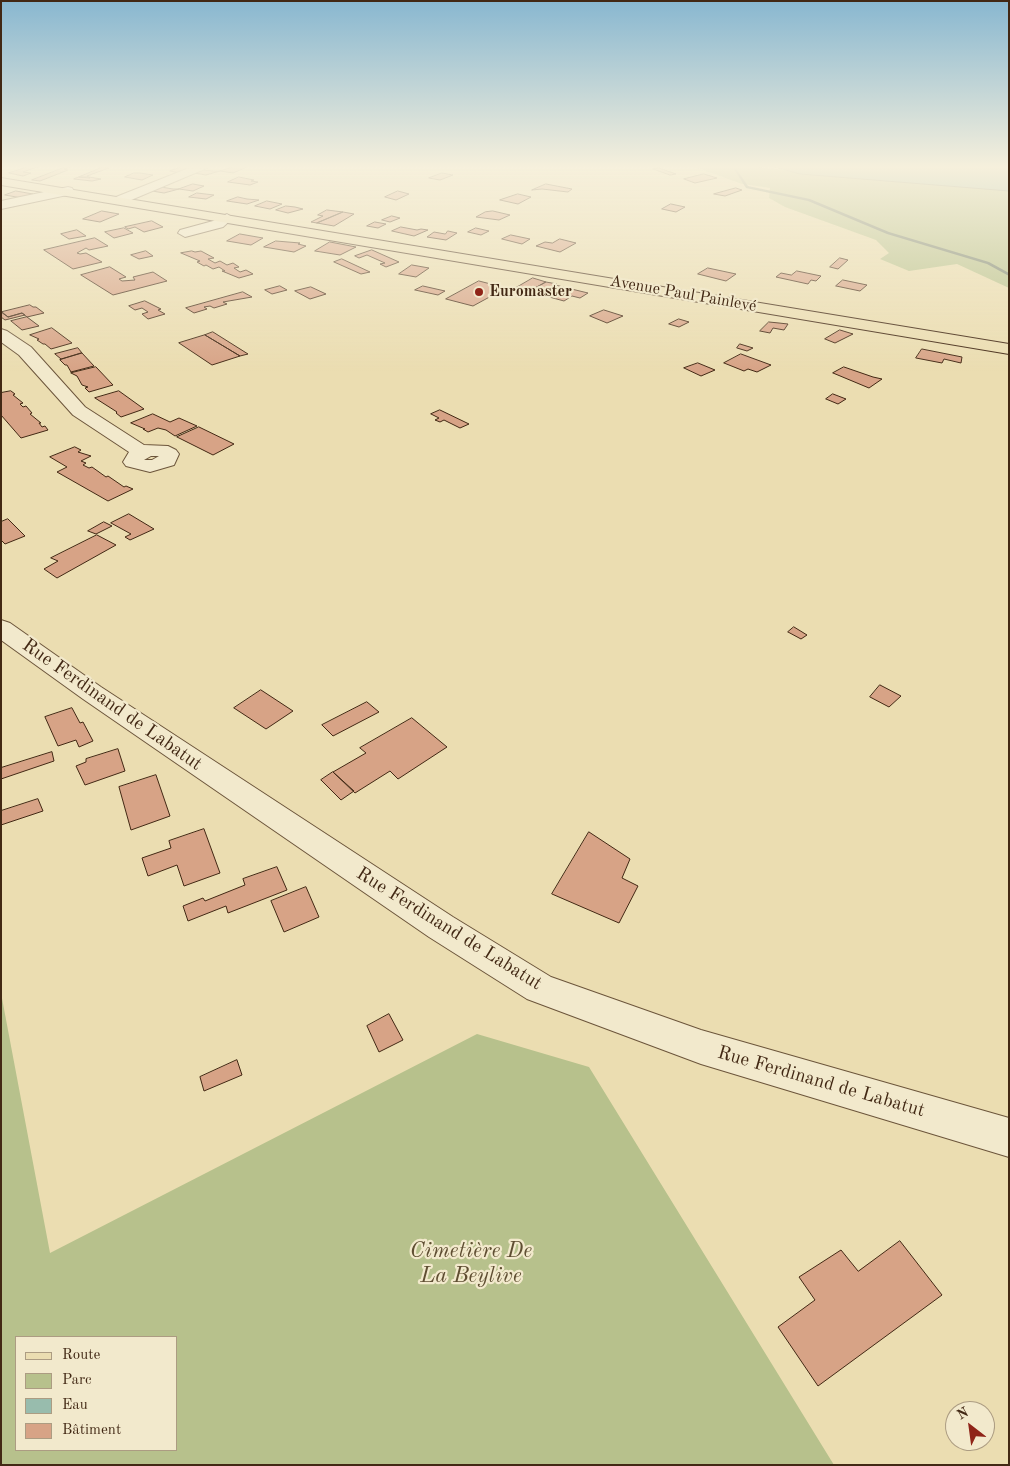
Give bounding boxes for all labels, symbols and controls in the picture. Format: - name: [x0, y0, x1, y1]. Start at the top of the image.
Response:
- street label: Avenue Paul Painlevé: [608, 272, 758, 316]
- place label: Euromaster: [489, 282, 572, 302]
- marker: Euromaster: [473, 286, 485, 298]
- street label: Rue Ferdinand de Labatut: [18, 634, 206, 776]
- street label: Rue Ferdinand de Labatut: [352, 862, 546, 996]
- street label: Rue Ferdinand de Labatut: [715, 1041, 927, 1123]
- park label: Cimetière De La Beylive: [410, 1238, 532, 1290]
- legend: [15, 1336, 178, 1451]
- text: Route: [62, 1348, 100, 1363]
- text: Parc: [62, 1373, 92, 1388]
- text: Eau: [62, 1398, 88, 1413]
- north arrow: [945, 1401, 995, 1451]
- text: N: [955, 1405, 971, 1423]
- text: Bâtiment: [62, 1423, 121, 1438]

